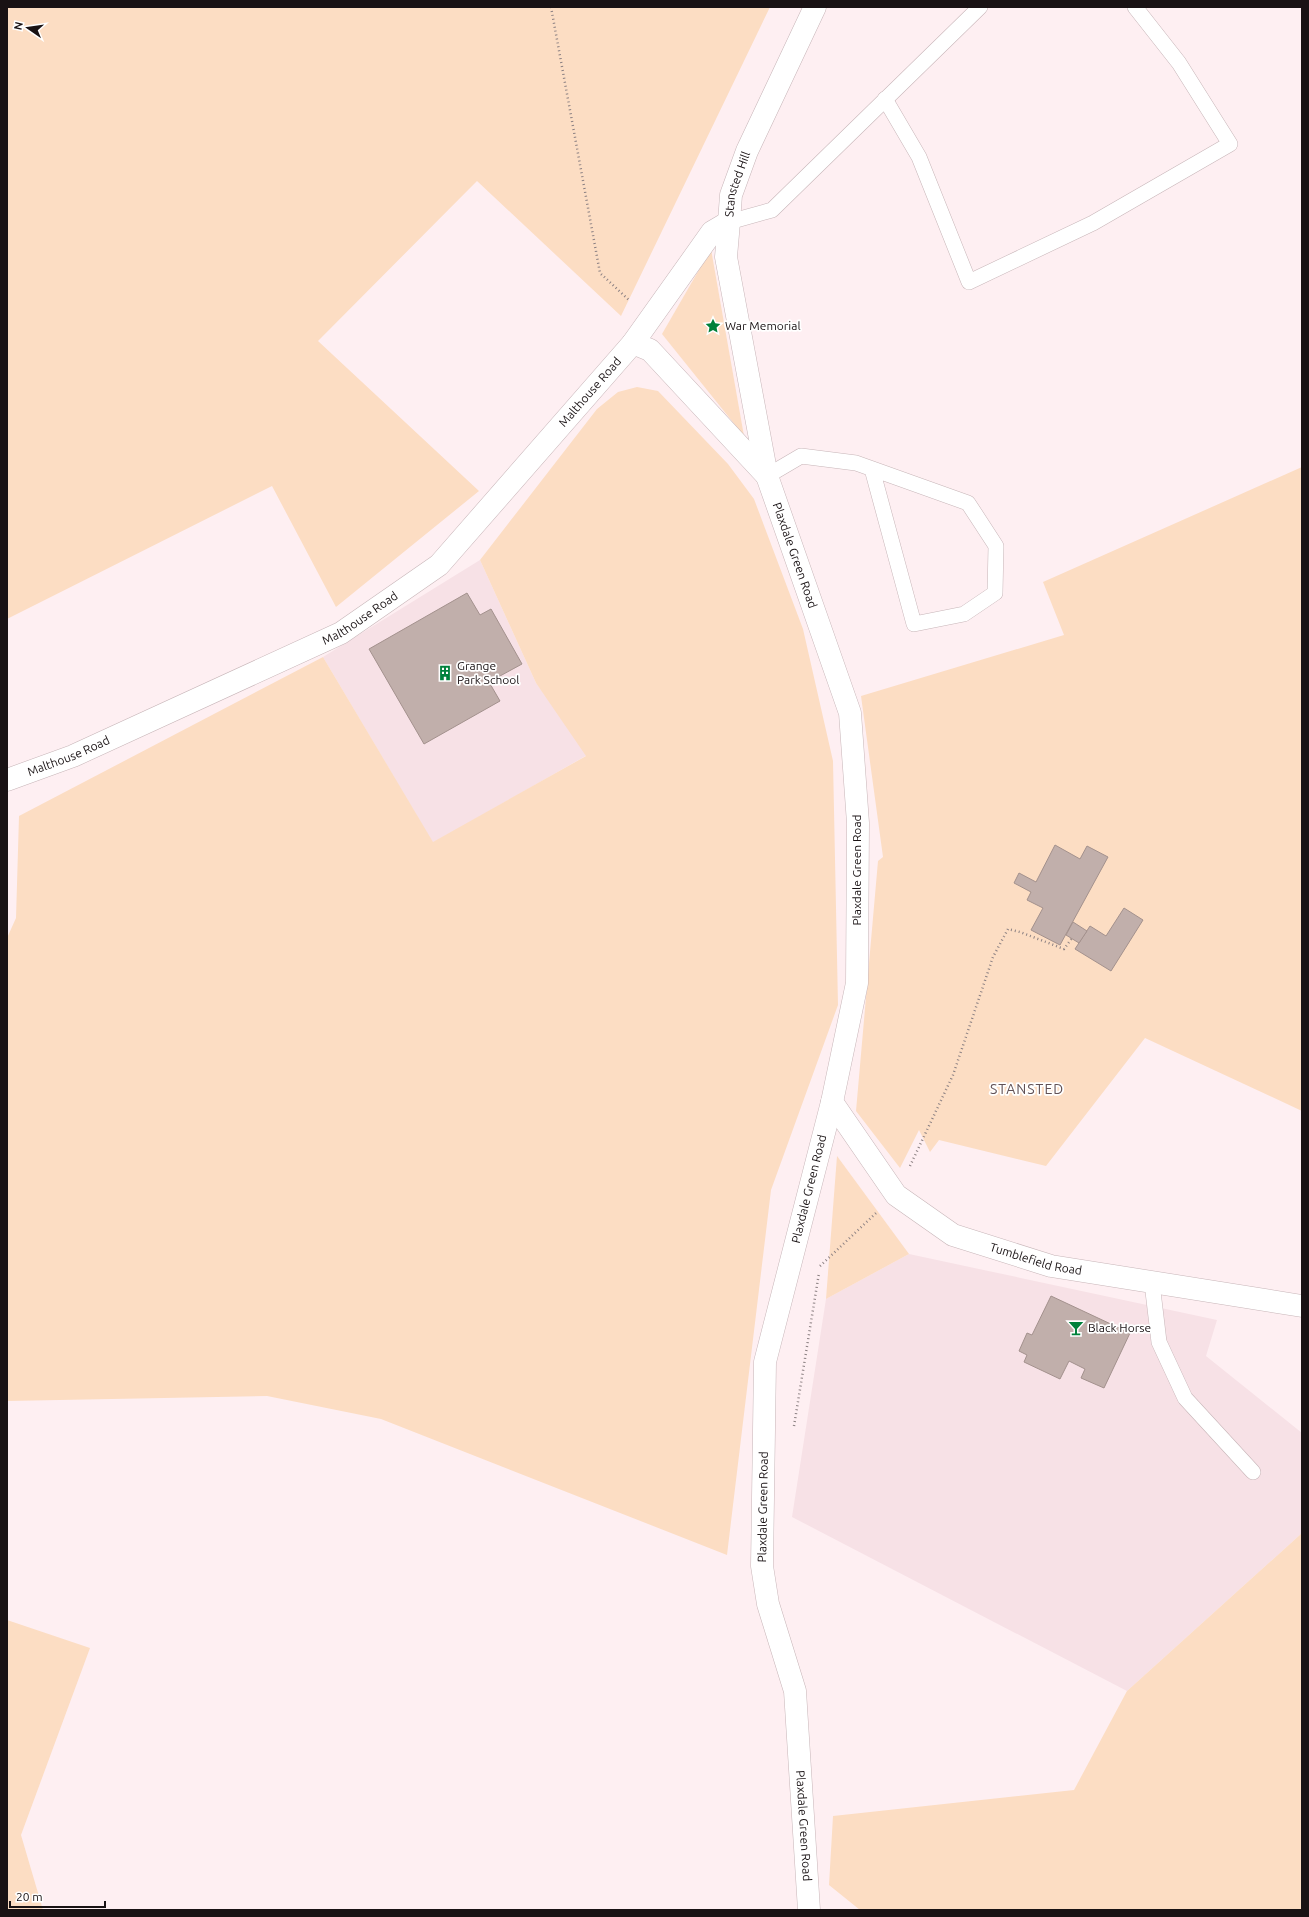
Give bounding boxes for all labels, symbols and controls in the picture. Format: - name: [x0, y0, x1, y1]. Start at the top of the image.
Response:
- north arrow: [8, 8, 48, 48]
- text: N: [11, 20, 25, 31]
- street label: Stansted Hill: [722, 149, 752, 217]
- place icon: War Memorial: [704, 317, 722, 335]
- place label: War Memorial: [725, 319, 801, 332]
- street label: Malthouse Road: [556, 355, 623, 429]
- street label: Plaxdale Green Road: [771, 501, 820, 610]
- street label: Malthouse Road: [320, 589, 400, 647]
- place label: Grange Park School: [457, 659, 520, 686]
- building icon: Grange Park School: [436, 664, 454, 682]
- street label: Malthouse Road: [26, 733, 111, 778]
- street label: Plaxdale Green Road: [850, 814, 863, 926]
- district label: STANSTED: [990, 1081, 1064, 1097]
- street label: Plaxdale Green Road: [789, 1133, 828, 1244]
- street label: Tumblefield Road: [988, 1240, 1083, 1277]
- bar icon: Black Horse: [1067, 1319, 1085, 1337]
- place label: Black Horse: [1088, 1321, 1151, 1334]
- street label: Plaxdale Green Road: [755, 1451, 770, 1563]
- street label: Plaxdale Green Road: [794, 1770, 814, 1882]
- scale bar: [10, 1883, 105, 1909]
- text: 20 m: [16, 1890, 43, 1903]

